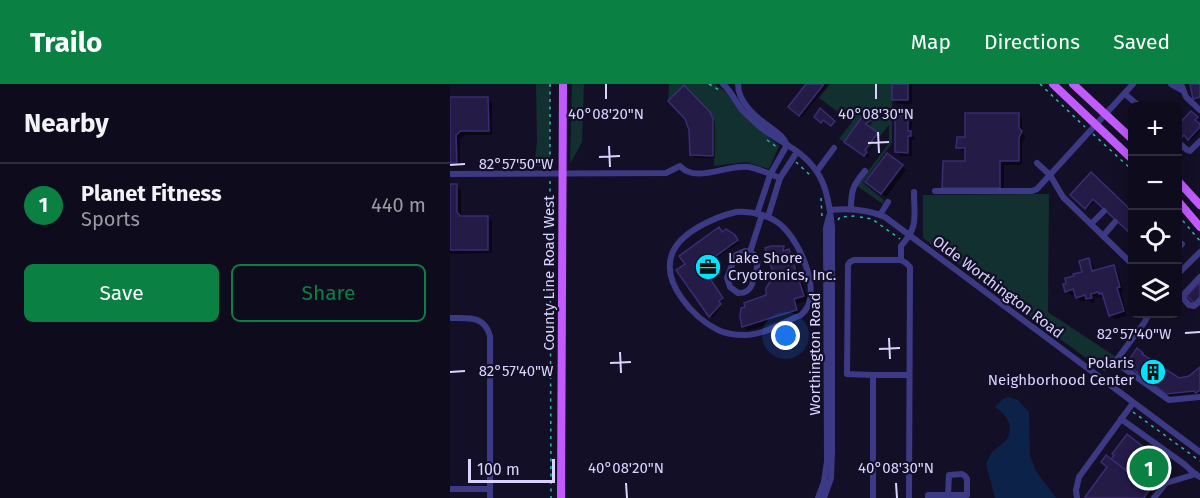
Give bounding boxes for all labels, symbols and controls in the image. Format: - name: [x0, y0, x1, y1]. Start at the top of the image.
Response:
- text: Trailo: [30, 26, 102, 59]
- text: Map: [911, 29, 951, 55]
- text: Directions: [984, 29, 1080, 55]
- text: Saved: [1113, 29, 1170, 55]
- map controls: [1128, 102, 1182, 318]
- button: +: [1128, 102, 1182, 156]
- text: 40°08'20"N: [568, 105, 644, 123]
- text: 40°08'30"N: [838, 105, 914, 123]
- text: Nearby: [24, 108, 109, 139]
- text: 82°57'50"W: [479, 155, 554, 173]
- button: −: [1128, 156, 1182, 210]
- text: Planet Fitness: [81, 180, 222, 207]
- text: 1: [39, 193, 48, 217]
- text: 440 m: [371, 193, 426, 217]
- street label: County Line Road West: [540, 195, 558, 351]
- text: Sports: [81, 207, 140, 231]
- button: locate: [1128, 210, 1182, 264]
- street label: Olde Worthington Road: [929, 232, 1067, 342]
- place label: Lake Shore Cryotronics, Inc.: [728, 249, 836, 284]
- office icon: Lake Shore Cryotronics, Inc.: [693, 252, 723, 282]
- button: Save: [24, 264, 219, 322]
- button: Share: [231, 264, 426, 322]
- button: layers: [1128, 264, 1182, 318]
- street label: Worthington Road: [806, 292, 824, 416]
- your location: [771, 321, 800, 350]
- text: 82°57'40"W: [1097, 325, 1172, 343]
- place label: Polaris Neighborhood Center: [988, 354, 1134, 389]
- building icon: Polaris Neighborhood Center: [1138, 357, 1168, 387]
- text: 82°57'40"W: [479, 362, 554, 380]
- pin: 1: [1130, 446, 1168, 490]
- scale bar: [468, 456, 555, 484]
- text: 40°08'20"N: [588, 459, 664, 477]
- text: 40°08'30"N: [858, 459, 934, 477]
- text: 100 m: [477, 460, 520, 479]

